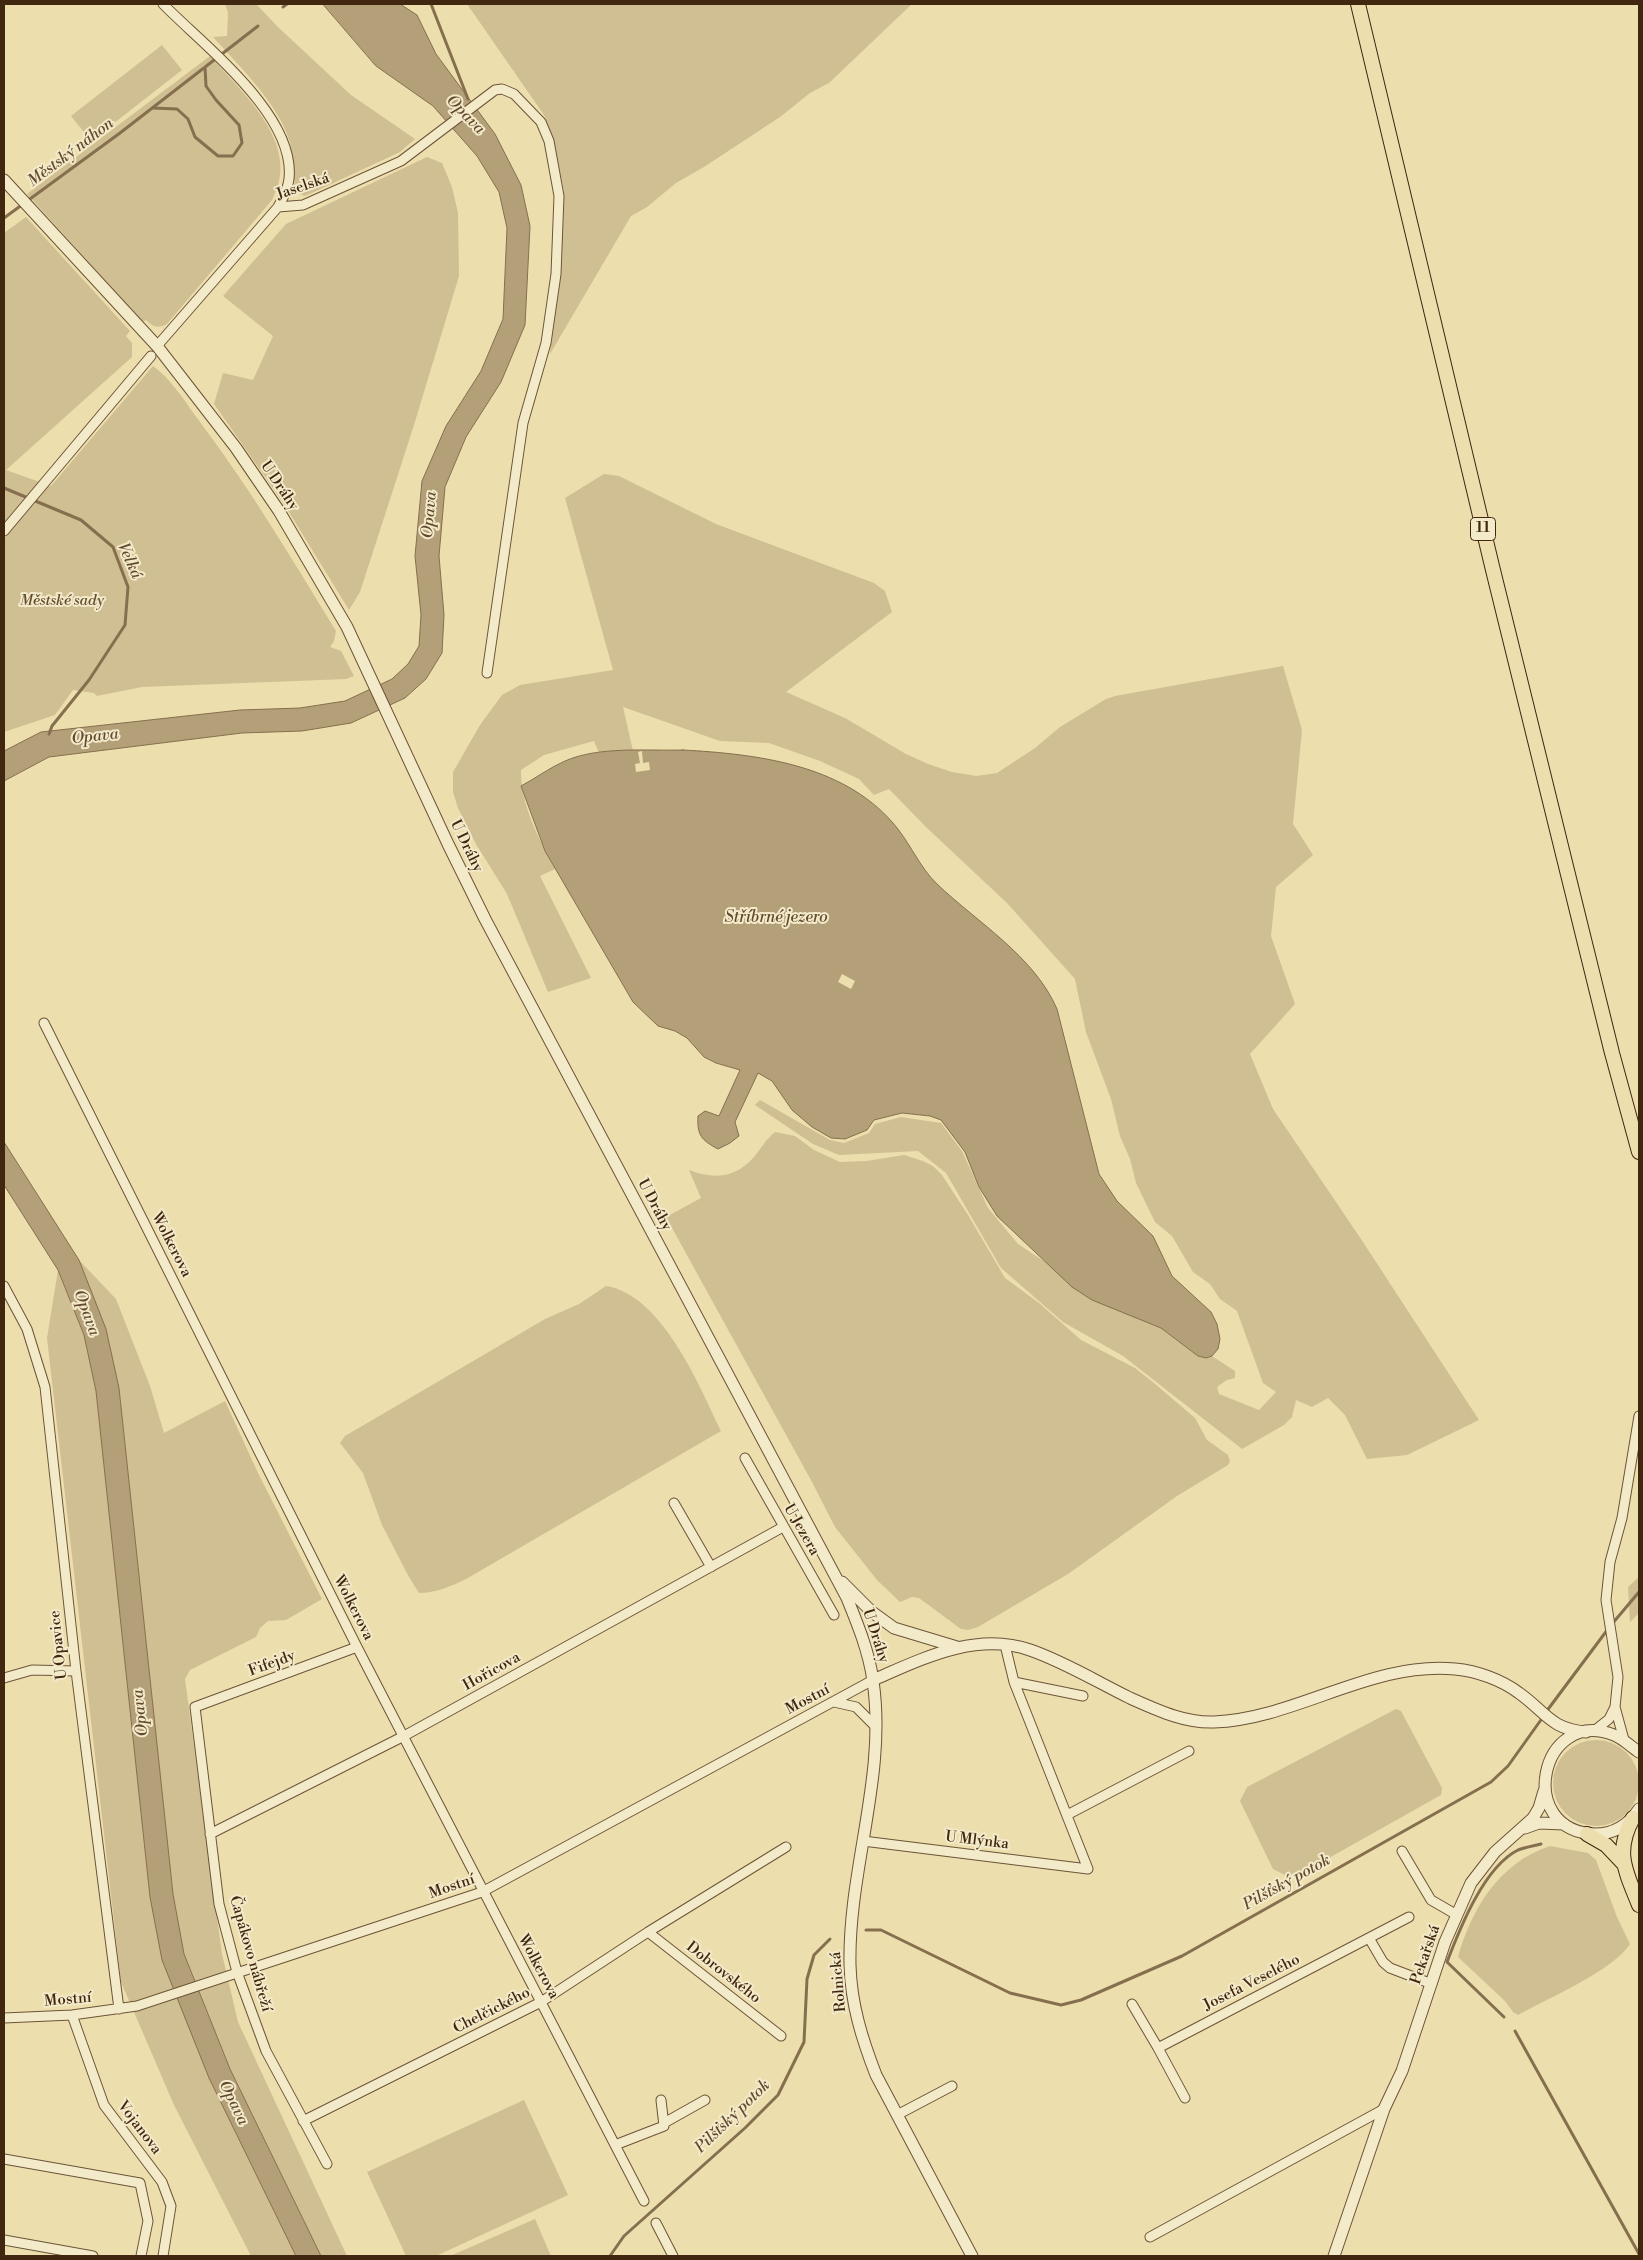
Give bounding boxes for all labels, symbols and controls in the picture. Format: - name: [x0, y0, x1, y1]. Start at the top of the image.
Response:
- water label: Opava: [442, 91, 488, 139]
- water label: Městský náhon: [24, 114, 118, 192]
- street label: Jaselská: [274, 170, 332, 204]
- street label: U Dráhy: [256, 458, 302, 514]
- water label: Opava: [418, 491, 442, 539]
- road number: 11: [1470, 518, 1496, 540]
- water label: Velká: [113, 540, 145, 582]
- park label: Městské sady: [20, 592, 104, 610]
- water label: Opava: [71, 725, 119, 749]
- street label: U Dráhy: [446, 817, 486, 875]
- water label: Stříbrné jezero: [724, 908, 828, 928]
- street label: U Dráhy: [633, 1176, 675, 1234]
- street label: Wolkerova: [147, 1210, 195, 1280]
- water label: Opava: [69, 1288, 103, 1338]
- street label: U Jezera: [779, 1501, 823, 1559]
- street label: Wolkerova: [329, 1573, 377, 1643]
- street label: U Dráhy: [858, 1607, 892, 1665]
- street label: U Opavice: [46, 1609, 72, 1681]
- street label: Fifejdy: [246, 1647, 298, 1681]
- street label: Hořicova: [460, 1649, 524, 1695]
- street label: Mostní: [783, 1681, 833, 1719]
- water label: Opava: [129, 1689, 153, 1737]
- street label: U Mlýnka: [944, 1828, 1010, 1854]
- water label: Pilšťský potok: [1240, 1851, 1334, 1915]
- street label: Mostní: [427, 1871, 477, 1903]
- street label: Čapákovo nábřeží: [225, 1894, 275, 2014]
- street label: Pekařská: [1407, 1923, 1445, 1987]
- street label: Wolkerova: [514, 1932, 562, 2002]
- street label: Dobrovského: [682, 1938, 764, 2008]
- street label: Rolnická: [827, 1951, 851, 2013]
- street label: Josefa Veselého: [1201, 1951, 1303, 2015]
- street label: Chelčického: [450, 1984, 534, 2038]
- street label: Mostní: [44, 1989, 92, 2011]
- water label: Pilšťský potok: [691, 2076, 775, 2158]
- water label: Opava: [214, 2078, 252, 2128]
- street label: Vojanova: [113, 2098, 165, 2158]

